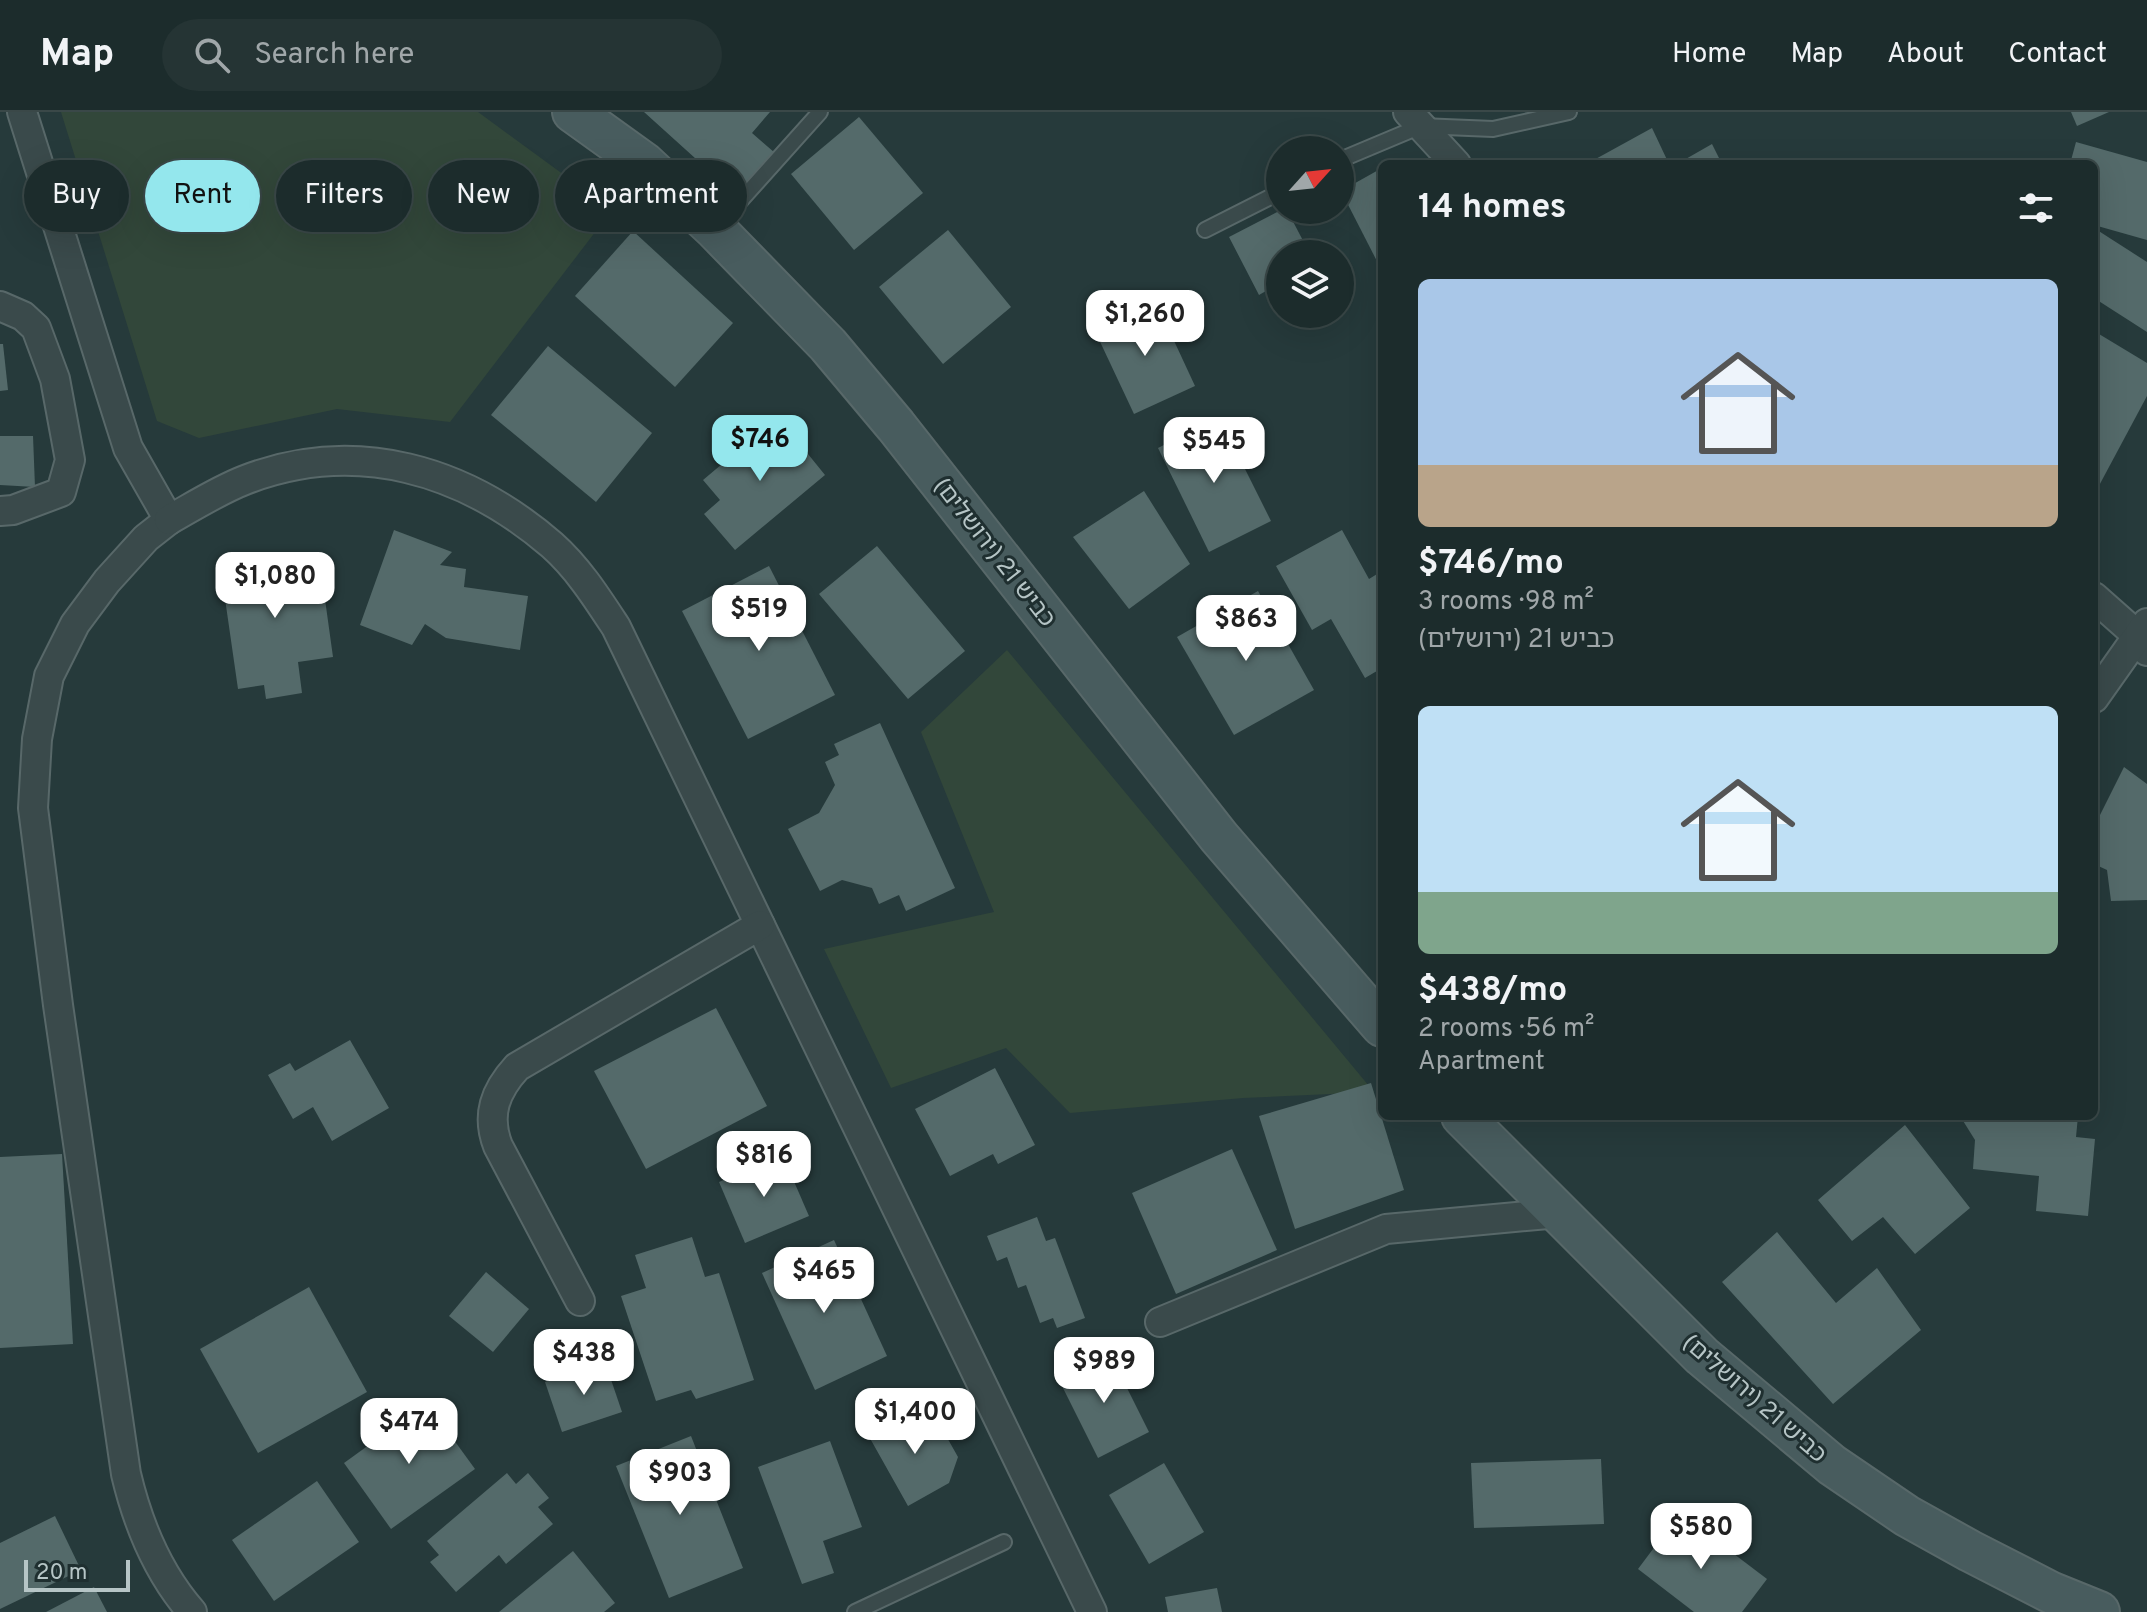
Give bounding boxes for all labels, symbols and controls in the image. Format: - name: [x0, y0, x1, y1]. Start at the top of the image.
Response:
- search box: [162, 19, 722, 91]
- text: Map: [40, 31, 114, 80]
- icon: search: [190, 33, 234, 77]
- text: Search here: [254, 37, 414, 74]
- text: Home: [1672, 37, 1746, 73]
- text: Map: [1790, 37, 1843, 73]
- text: About: [1887, 37, 1964, 73]
- text: Contact: [2008, 37, 2107, 73]
- north arrow: [1266, 136, 1354, 224]
- map controls: [1266, 136, 1354, 328]
- chip: Buy: [24, 160, 129, 232]
- chip: Rent: [145, 160, 260, 232]
- chip: Filters: [276, 160, 412, 232]
- chip: New: [428, 160, 539, 232]
- chip: Apartment: [555, 160, 747, 232]
- icon: filters: [2014, 186, 2058, 230]
- text: 14 homes: [1418, 187, 1567, 230]
- button: layers: [1266, 240, 1354, 328]
- pin: $1,260: [1080, 290, 1210, 358]
- text: $1,260: [1104, 299, 1186, 332]
- icon: home: [1666, 331, 1810, 475]
- pin: $746: [713, 415, 807, 483]
- pin: $545: [1167, 417, 1261, 485]
- text: $746: [730, 424, 790, 457]
- text: $545: [1182, 426, 1246, 459]
- street label: כביש 21 (ירושלים): [926, 473, 1061, 634]
- text: $746/mo: [1418, 543, 1564, 586]
- pin: $1,080: [210, 552, 340, 620]
- text: $1,080: [234, 561, 316, 594]
- pin: $519: [712, 585, 806, 653]
- text: 3 rooms · 98 m²: [1418, 586, 1594, 619]
- text: $519: [730, 594, 788, 627]
- pin: $863: [1199, 595, 1293, 663]
- text: $863: [1214, 604, 1278, 637]
- text: כביש 21 (ירושלים): [1418, 624, 1614, 657]
- icon: home: [1666, 758, 1810, 902]
- text: $438/mo: [1418, 970, 1567, 1013]
- text: 2 rooms · 56 m²: [1418, 1013, 1594, 1046]
- text: Apartment: [1418, 1046, 1545, 1079]
- pin: $816: [717, 1131, 811, 1199]
- text: $816: [735, 1140, 793, 1173]
- pin: $465: [777, 1247, 871, 1315]
- text: $465: [792, 1256, 856, 1289]
- pin: $438: [537, 1329, 631, 1397]
- street label: כביש 21 (ירושלים): [1675, 1329, 1832, 1470]
- pin: $989: [1057, 1337, 1151, 1405]
- text: $438: [552, 1338, 616, 1371]
- text: $989: [1072, 1346, 1136, 1379]
- pin: $1,400: [850, 1388, 980, 1456]
- text: $1,400: [873, 1397, 957, 1430]
- pin: $474: [362, 1398, 456, 1466]
- text: $474: [379, 1407, 439, 1440]
- pin: $903: [633, 1449, 727, 1517]
- text: $903: [648, 1458, 712, 1491]
- pin: $580: [1654, 1503, 1748, 1571]
- text: $580: [1669, 1512, 1733, 1545]
- scale bar: [24, 1556, 130, 1592]
- text: 20 m: [36, 1560, 87, 1587]

